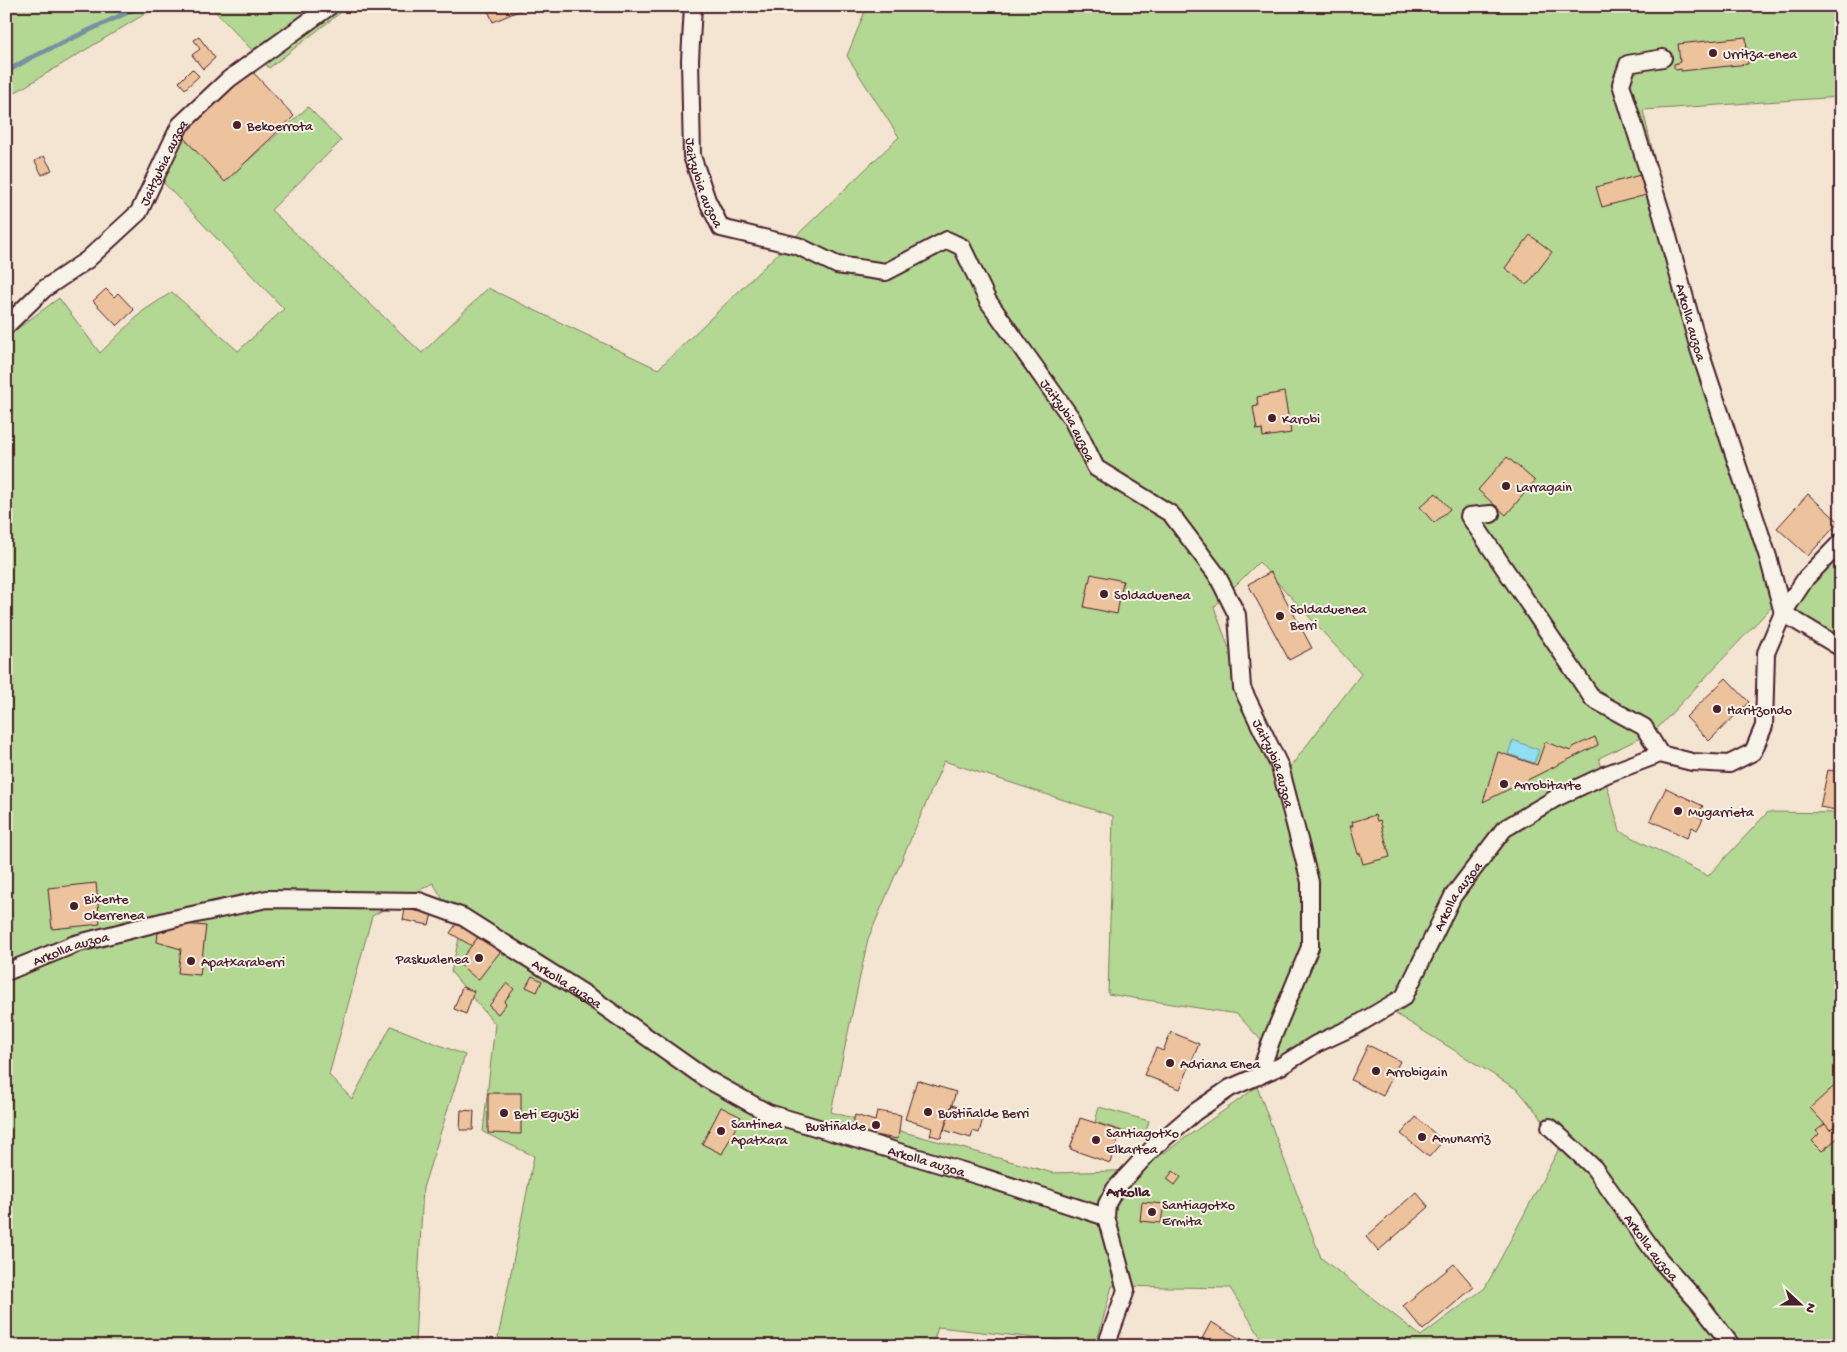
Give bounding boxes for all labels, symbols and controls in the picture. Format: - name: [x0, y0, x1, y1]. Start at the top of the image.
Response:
- marker: Urritza-enea: [1707, 47, 1719, 59]
- place label: Urritza-enea: [1723, 47, 1798, 64]
- street label: Jaitzubia auzoa: [137, 116, 193, 209]
- marker: Bekoerrota: [231, 119, 243, 131]
- place label: Bekoerrota: [246, 119, 314, 136]
- street label: Jaitzubia auzoa: [681, 138, 726, 232]
- street label: Arkolla auzoa: [1670, 282, 1709, 365]
- street label: Jaitzubia auzoa: [1035, 376, 1098, 466]
- marker: Karobi: [1266, 412, 1278, 424]
- place label: Karobi: [1282, 412, 1320, 429]
- marker: Larragain: [1500, 480, 1512, 492]
- place label: Larragain: [1516, 480, 1572, 497]
- marker: Soldaduenea: [1098, 588, 1110, 600]
- place label: Soldaduenea: [1114, 588, 1192, 605]
- place label: Soldaduenea Berri: [1289, 602, 1368, 635]
- marker: Soldaduenea Berri: [1274, 610, 1286, 622]
- marker: Haritzondo: [1711, 703, 1723, 715]
- place label: Haritzondo: [1727, 703, 1792, 720]
- street label: Jaitzubia auzoa: [1247, 717, 1297, 811]
- marker: Arrobitarte: [1498, 778, 1510, 790]
- place label: Arrobitarte: [1514, 778, 1582, 795]
- marker: Mugarrieta: [1672, 805, 1684, 817]
- place label: Mugarrieta: [1688, 805, 1755, 822]
- street label: Arkolla auzoa: [1431, 858, 1488, 935]
- place label: Bixente Okerrenea: [83, 892, 146, 925]
- marker: Bixente Okerrenea: [68, 900, 80, 912]
- street label: Arkolla auzoa: [31, 929, 112, 971]
- place label: Paskualenea: [395, 952, 470, 969]
- marker: Paskualenea: [473, 952, 485, 964]
- marker: Apatxaraberri: [185, 955, 197, 967]
- place label: Apatxaraberri: [201, 955, 285, 972]
- street label: Arkolla auzoa: [528, 957, 605, 1014]
- marker: Adriana Enea: [1164, 1057, 1176, 1069]
- place label: Adriana Enea: [1180, 1057, 1262, 1074]
- marker: Arrobigain: [1370, 1065, 1382, 1077]
- place label: Arrobigain: [1386, 1065, 1448, 1082]
- marker: Bustiñalde Berri: [922, 1106, 934, 1118]
- place label: Bustiñalde Berri: [937, 1106, 1029, 1123]
- marker: Beti Eguzki: [498, 1107, 510, 1119]
- place label: Beti Eguzki: [513, 1107, 579, 1124]
- place label: Santinea Apatxara: [731, 1117, 789, 1150]
- place label: Bustiñalde: [804, 1119, 867, 1136]
- marker: Bustiñalde: [870, 1119, 882, 1131]
- marker: Santinea Apatxara: [715, 1125, 727, 1137]
- place label: Santiagotxo Elkartea: [1106, 1126, 1179, 1159]
- marker: Amunarriz: [1416, 1131, 1428, 1143]
- place label: Amunarriz: [1432, 1131, 1491, 1148]
- marker: Santiagotxo Elkartea: [1090, 1134, 1102, 1146]
- street label: Arkolla auzoa: [885, 1143, 968, 1183]
- district label: Arkolla: [1105, 1184, 1150, 1202]
- place label: Santiagotxo Ermita: [1162, 1198, 1235, 1231]
- marker: Santiagotxo Ermita: [1146, 1206, 1158, 1218]
- street label: Arkolla auzoa: [1619, 1212, 1682, 1286]
- north arrow: [1774, 1280, 1824, 1330]
- text: N: [1800, 1300, 1819, 1315]

